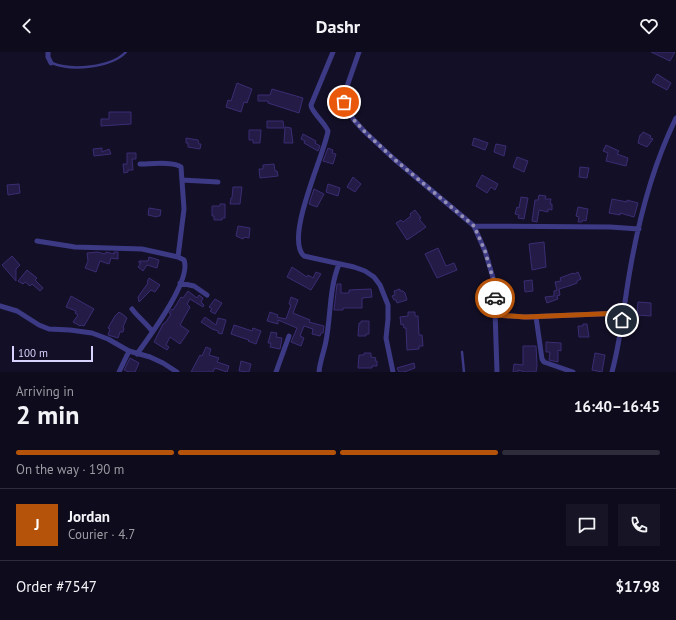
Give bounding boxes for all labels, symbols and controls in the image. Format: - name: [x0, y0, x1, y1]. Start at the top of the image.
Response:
- icon: back: [16, 15, 38, 37]
- text: Dashr: [316, 15, 360, 38]
- icon: heart: [638, 15, 660, 37]
- pin: [327, 85, 361, 119]
- icon: bag: [333, 91, 355, 113]
- courier: [475, 278, 515, 318]
- icon: car: [484, 287, 506, 309]
- pin: [605, 303, 639, 337]
- icon: home: [611, 309, 633, 331]
- scale bar: [12, 344, 93, 363]
- text: 100 m: [18, 346, 48, 360]
- text: Arriving in: [16, 383, 74, 400]
- text: 16:40–16:45: [574, 397, 660, 416]
- text: 2 min: [16, 398, 79, 431]
- text: On the way · 190 m: [16, 461, 124, 478]
- button: chat: [566, 504, 608, 546]
- button: phone: [618, 504, 660, 546]
- text: Jordan: [68, 507, 110, 526]
- text: J: [34, 515, 40, 534]
- text: Courier · 4.7: [68, 526, 135, 543]
- text: Order #7547: [16, 577, 97, 596]
- text: $17.98: [616, 577, 660, 596]

